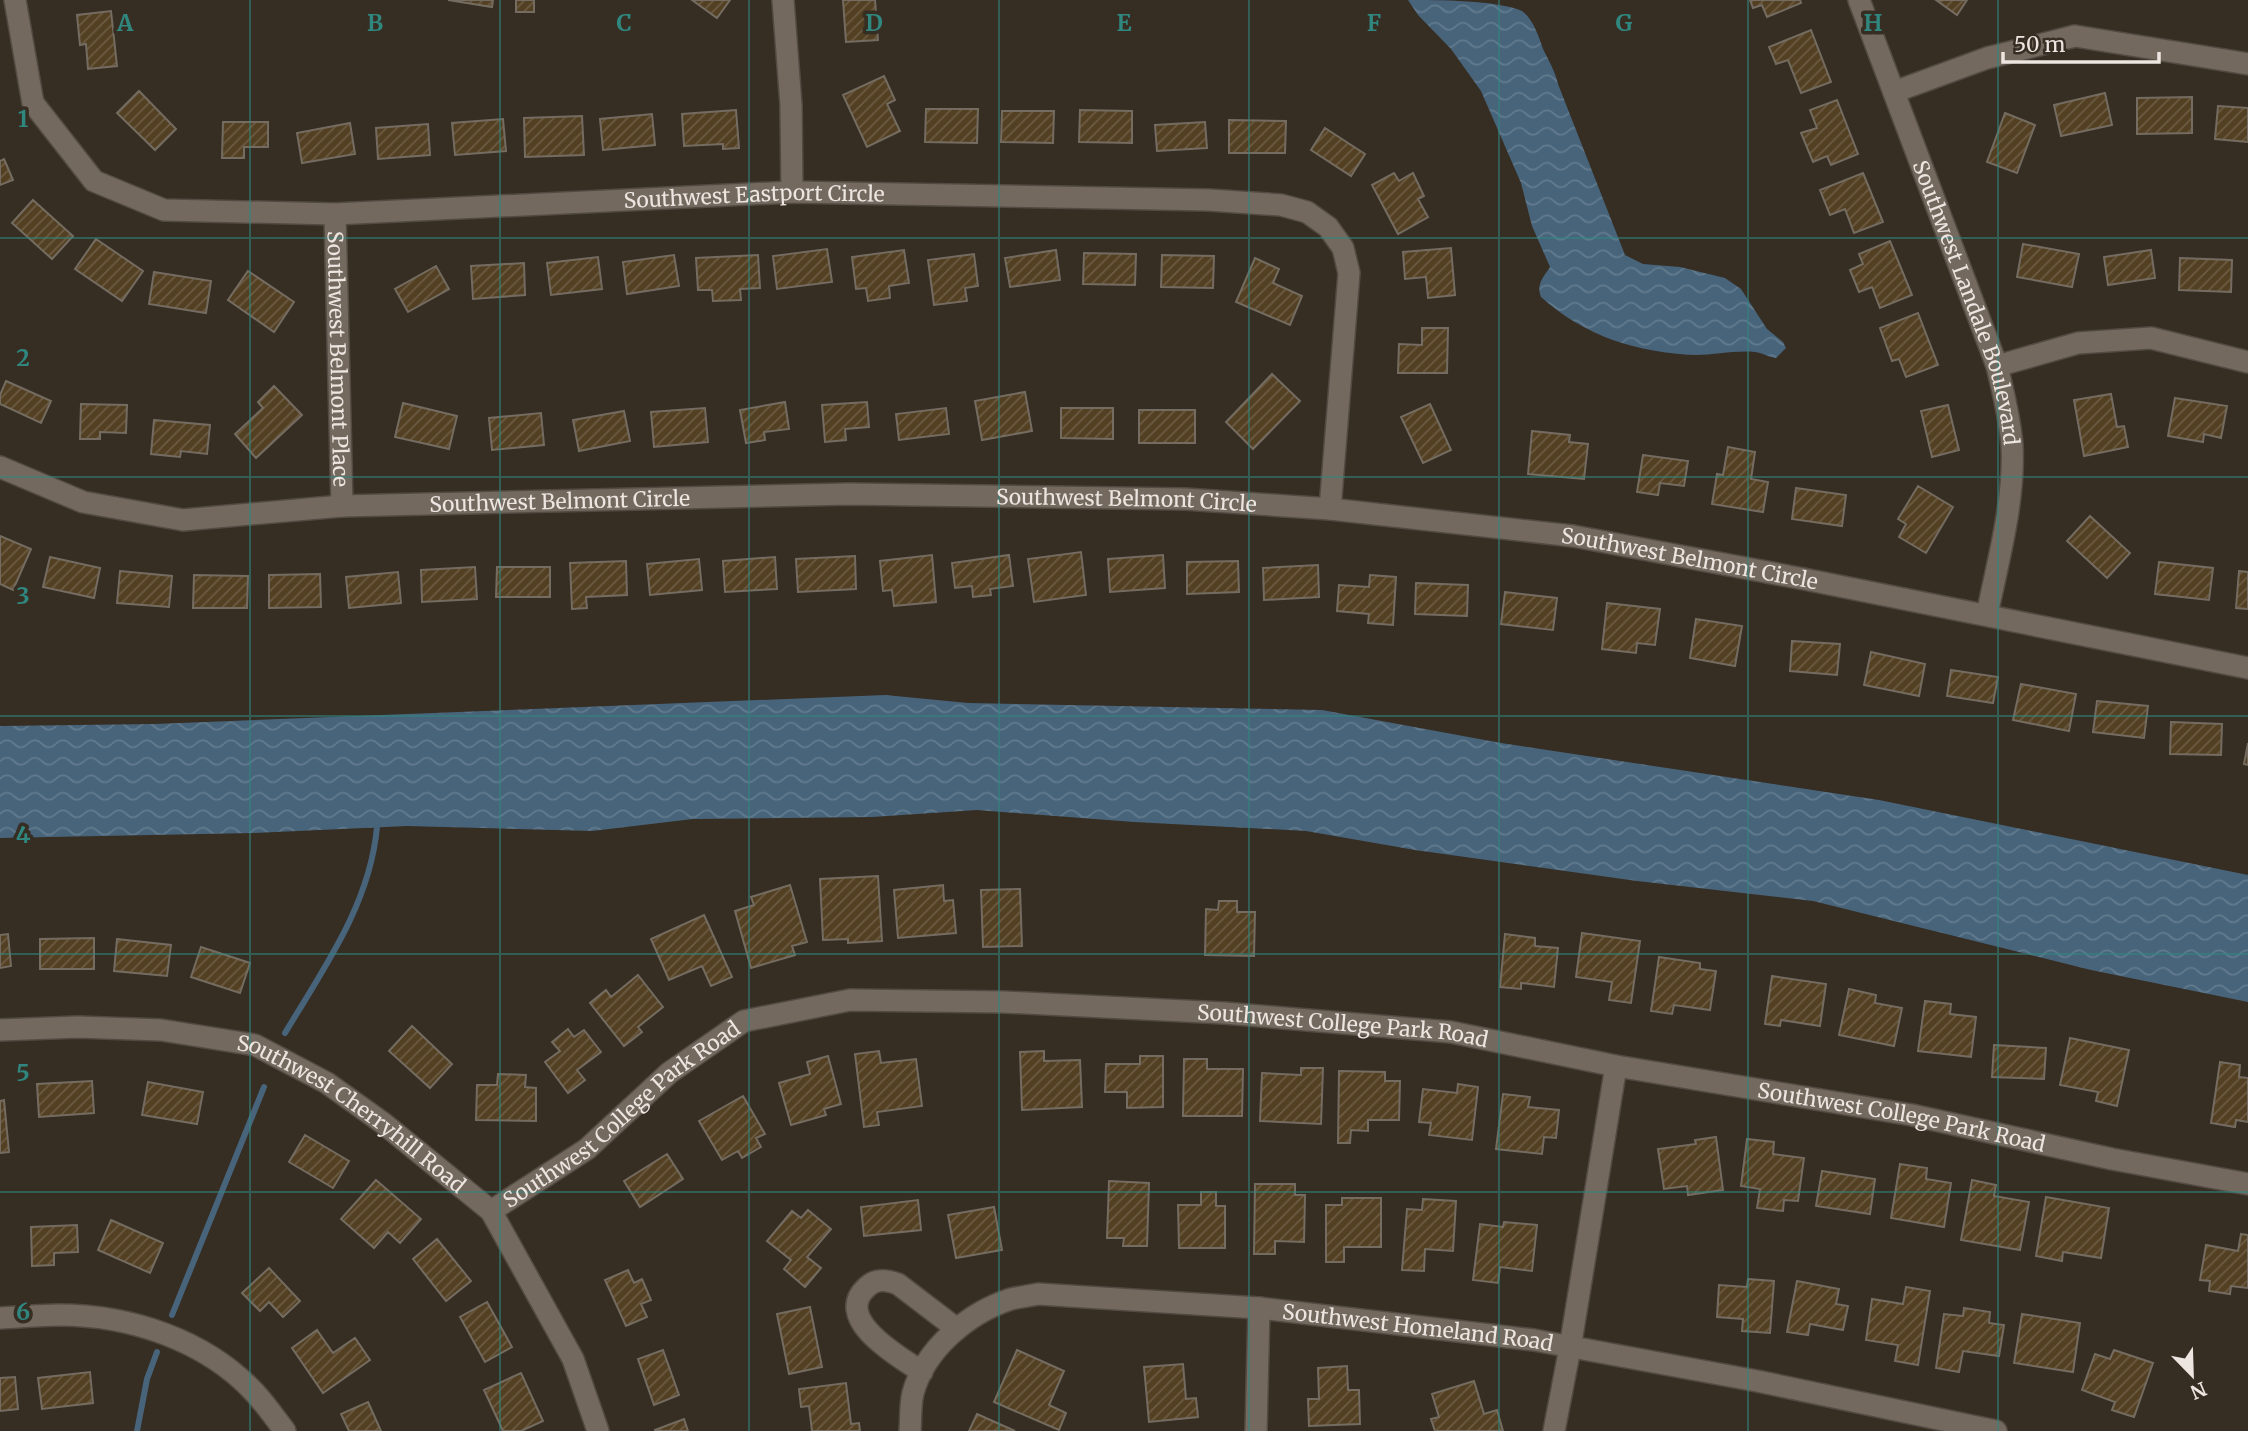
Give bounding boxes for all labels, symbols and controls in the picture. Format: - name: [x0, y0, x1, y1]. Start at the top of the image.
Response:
- text: A: [116, 8, 134, 37]
- text: B: [367, 8, 383, 37]
- text: C: [616, 8, 632, 37]
- text: D: [865, 8, 883, 37]
- text: E: [1116, 8, 1132, 37]
- text: F: [1367, 8, 1381, 37]
- text: G: [1616, 8, 1633, 37]
- text: H: [1864, 8, 1883, 37]
- scale bar: [2003, 21, 2159, 65]
- text: 50 m: [2014, 31, 2065, 58]
- text: 1: [18, 104, 29, 133]
- street label: Southwest Landale Boulevard: [1907, 156, 2026, 447]
- street label: Southwest Eastport Circle: [623, 178, 885, 214]
- street label: Southwest Belmont Place: [322, 231, 355, 487]
- text: 2: [16, 343, 30, 372]
- street label: Southwest Belmont Circle: [996, 483, 1258, 517]
- street label: Southwest Belmont Circle: [429, 484, 690, 517]
- street label: Southwest Belmont Circle: [1560, 521, 1821, 595]
- text: 3: [16, 581, 30, 610]
- text: 4: [16, 820, 31, 849]
- street label: Southwest College Park Road: [1196, 998, 1491, 1053]
- street label: Southwest College Park Road: [498, 1014, 745, 1213]
- street label: Southwest Cherryhill Road: [235, 1029, 472, 1199]
- text: 5: [16, 1058, 30, 1087]
- street label: Southwest College Park Road: [1756, 1076, 2048, 1158]
- text: 6: [16, 1297, 30, 1326]
- street label: Southwest Homeland Road: [1281, 1297, 1556, 1357]
- north arrow: [2157, 1340, 2227, 1410]
- text: N: [2187, 1377, 2210, 1405]

